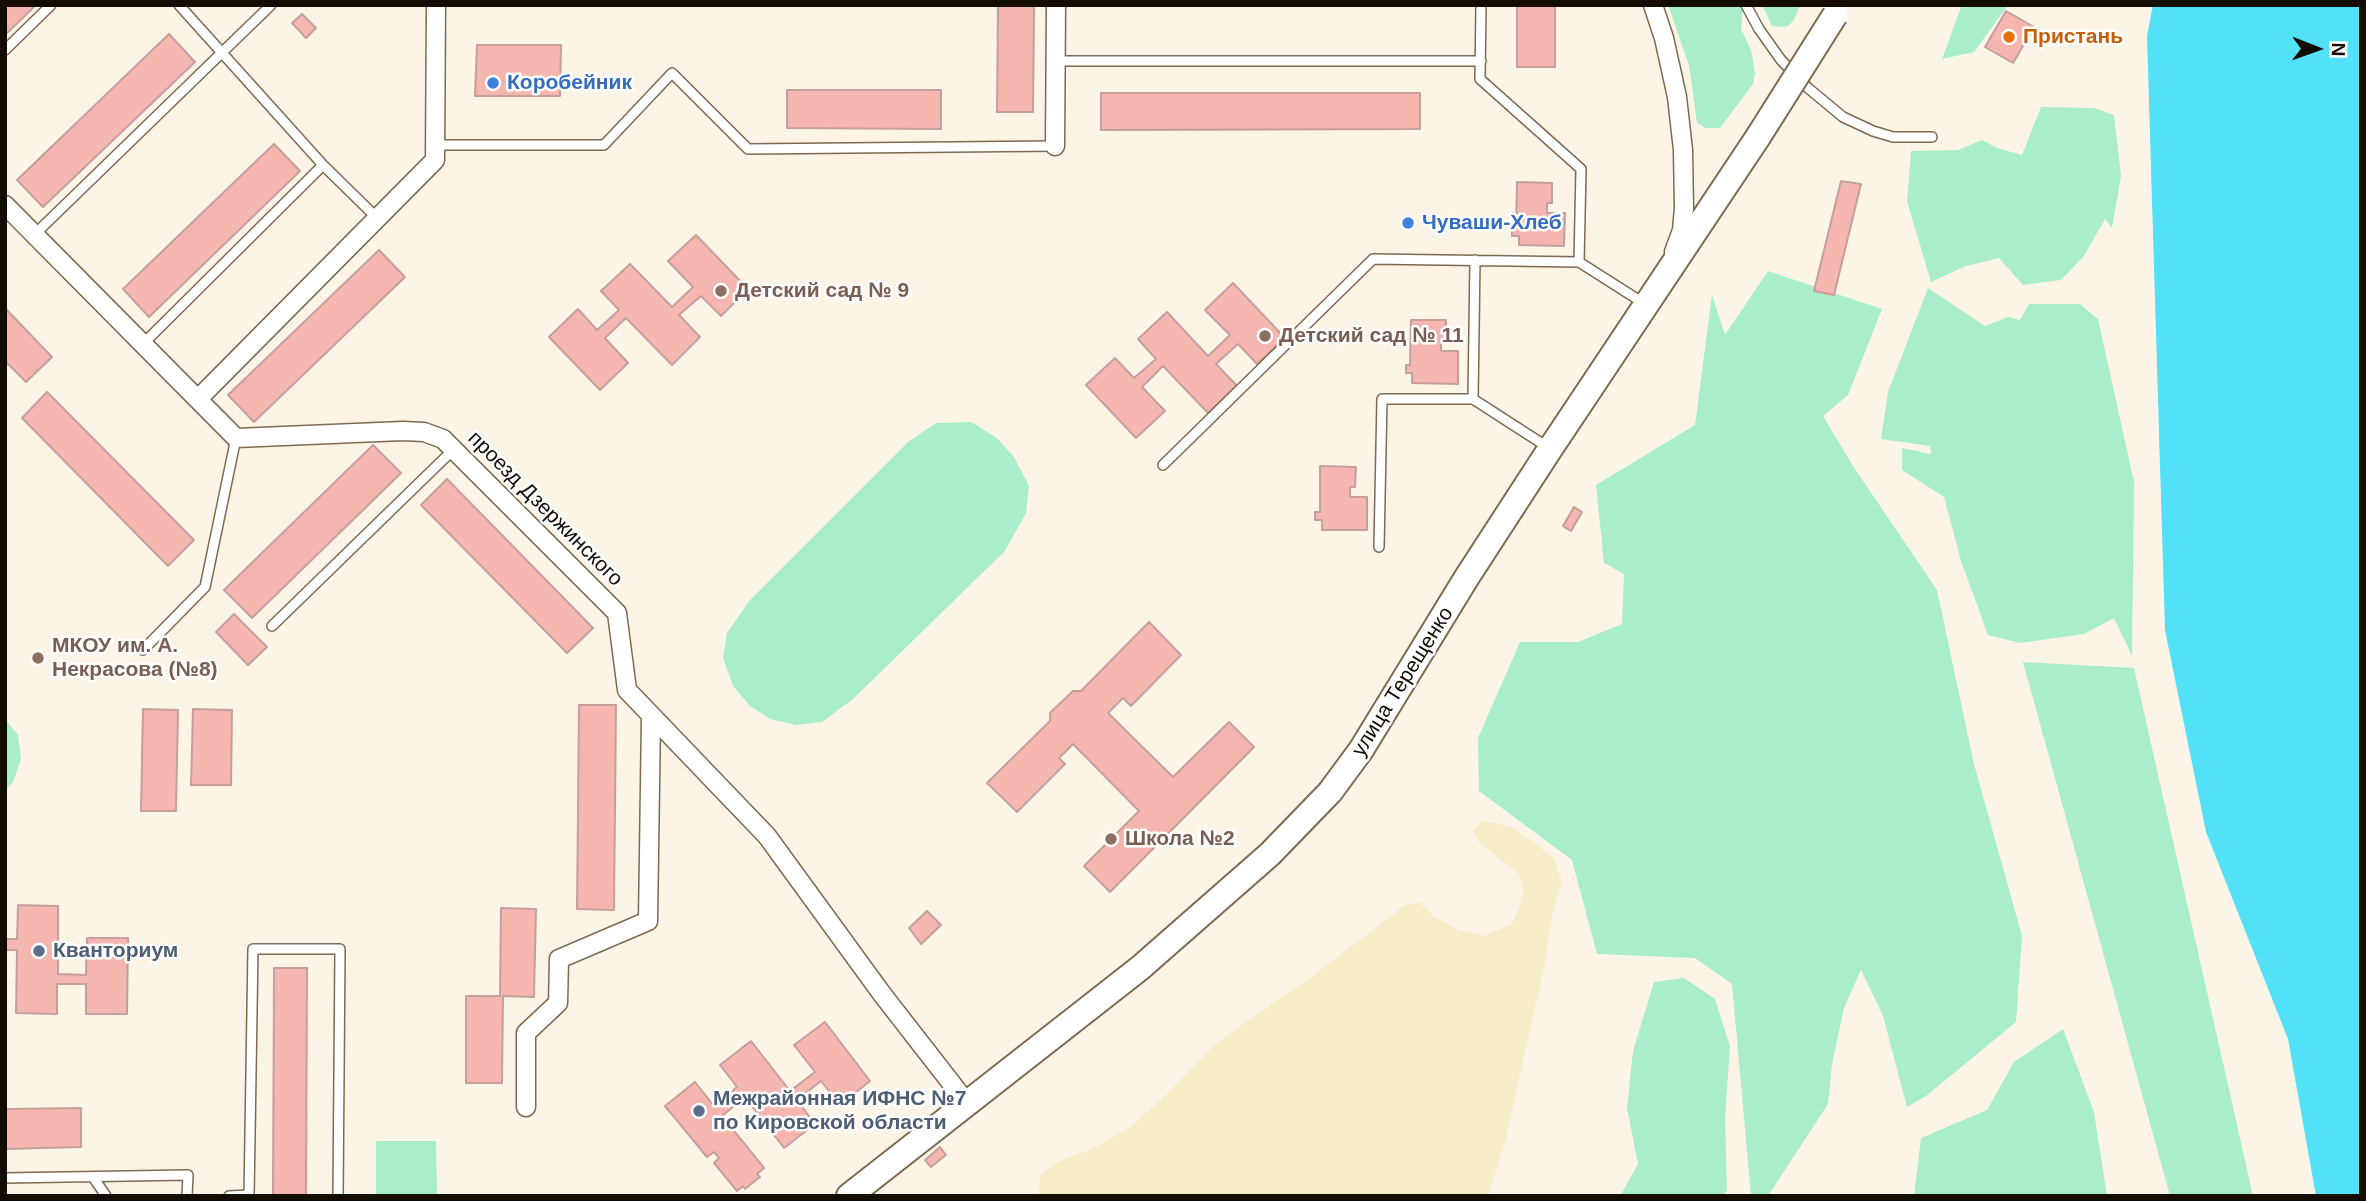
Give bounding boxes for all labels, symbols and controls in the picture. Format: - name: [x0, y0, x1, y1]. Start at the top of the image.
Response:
- north arrow: [2282, 14, 2352, 84]
- place label: Пристань: [2023, 24, 2123, 50]
- marker: Пристань: [2001, 29, 2017, 45]
- text: N: [2328, 42, 2349, 56]
- place label: Коробейник: [507, 70, 632, 96]
- marker: Коробейник: [485, 75, 501, 91]
- place label: Чуваши-Хлеб: [1422, 210, 1562, 236]
- marker: Чуваши-Хлеб: [1400, 215, 1416, 231]
- place label: Детский сад № 9: [735, 278, 909, 304]
- marker: Детский сад № 9: [713, 283, 729, 299]
- place label: Детский сад № 11: [1279, 323, 1464, 349]
- marker: Детский сад № 11: [1257, 328, 1273, 344]
- street label: проезд Дзержинского: [462, 426, 628, 592]
- street label: улица Терещенко: [1347, 603, 1459, 761]
- place label: МКОУ им. А. Некрасова (№8): [52, 633, 218, 683]
- marker: МКОУ им. А. Некрасова (№8): [30, 650, 46, 666]
- place label: Школа №2: [1125, 826, 1235, 852]
- marker: Школа №2: [1103, 831, 1119, 847]
- place label: Кванториум: [53, 938, 178, 964]
- marker: Кванториум: [31, 943, 47, 959]
- place label: Межрайонная ИФНС №7 по Кировской области: [713, 1086, 966, 1136]
- marker: Межрайонная ИФНС №7 по Кировской области: [691, 1103, 707, 1119]

